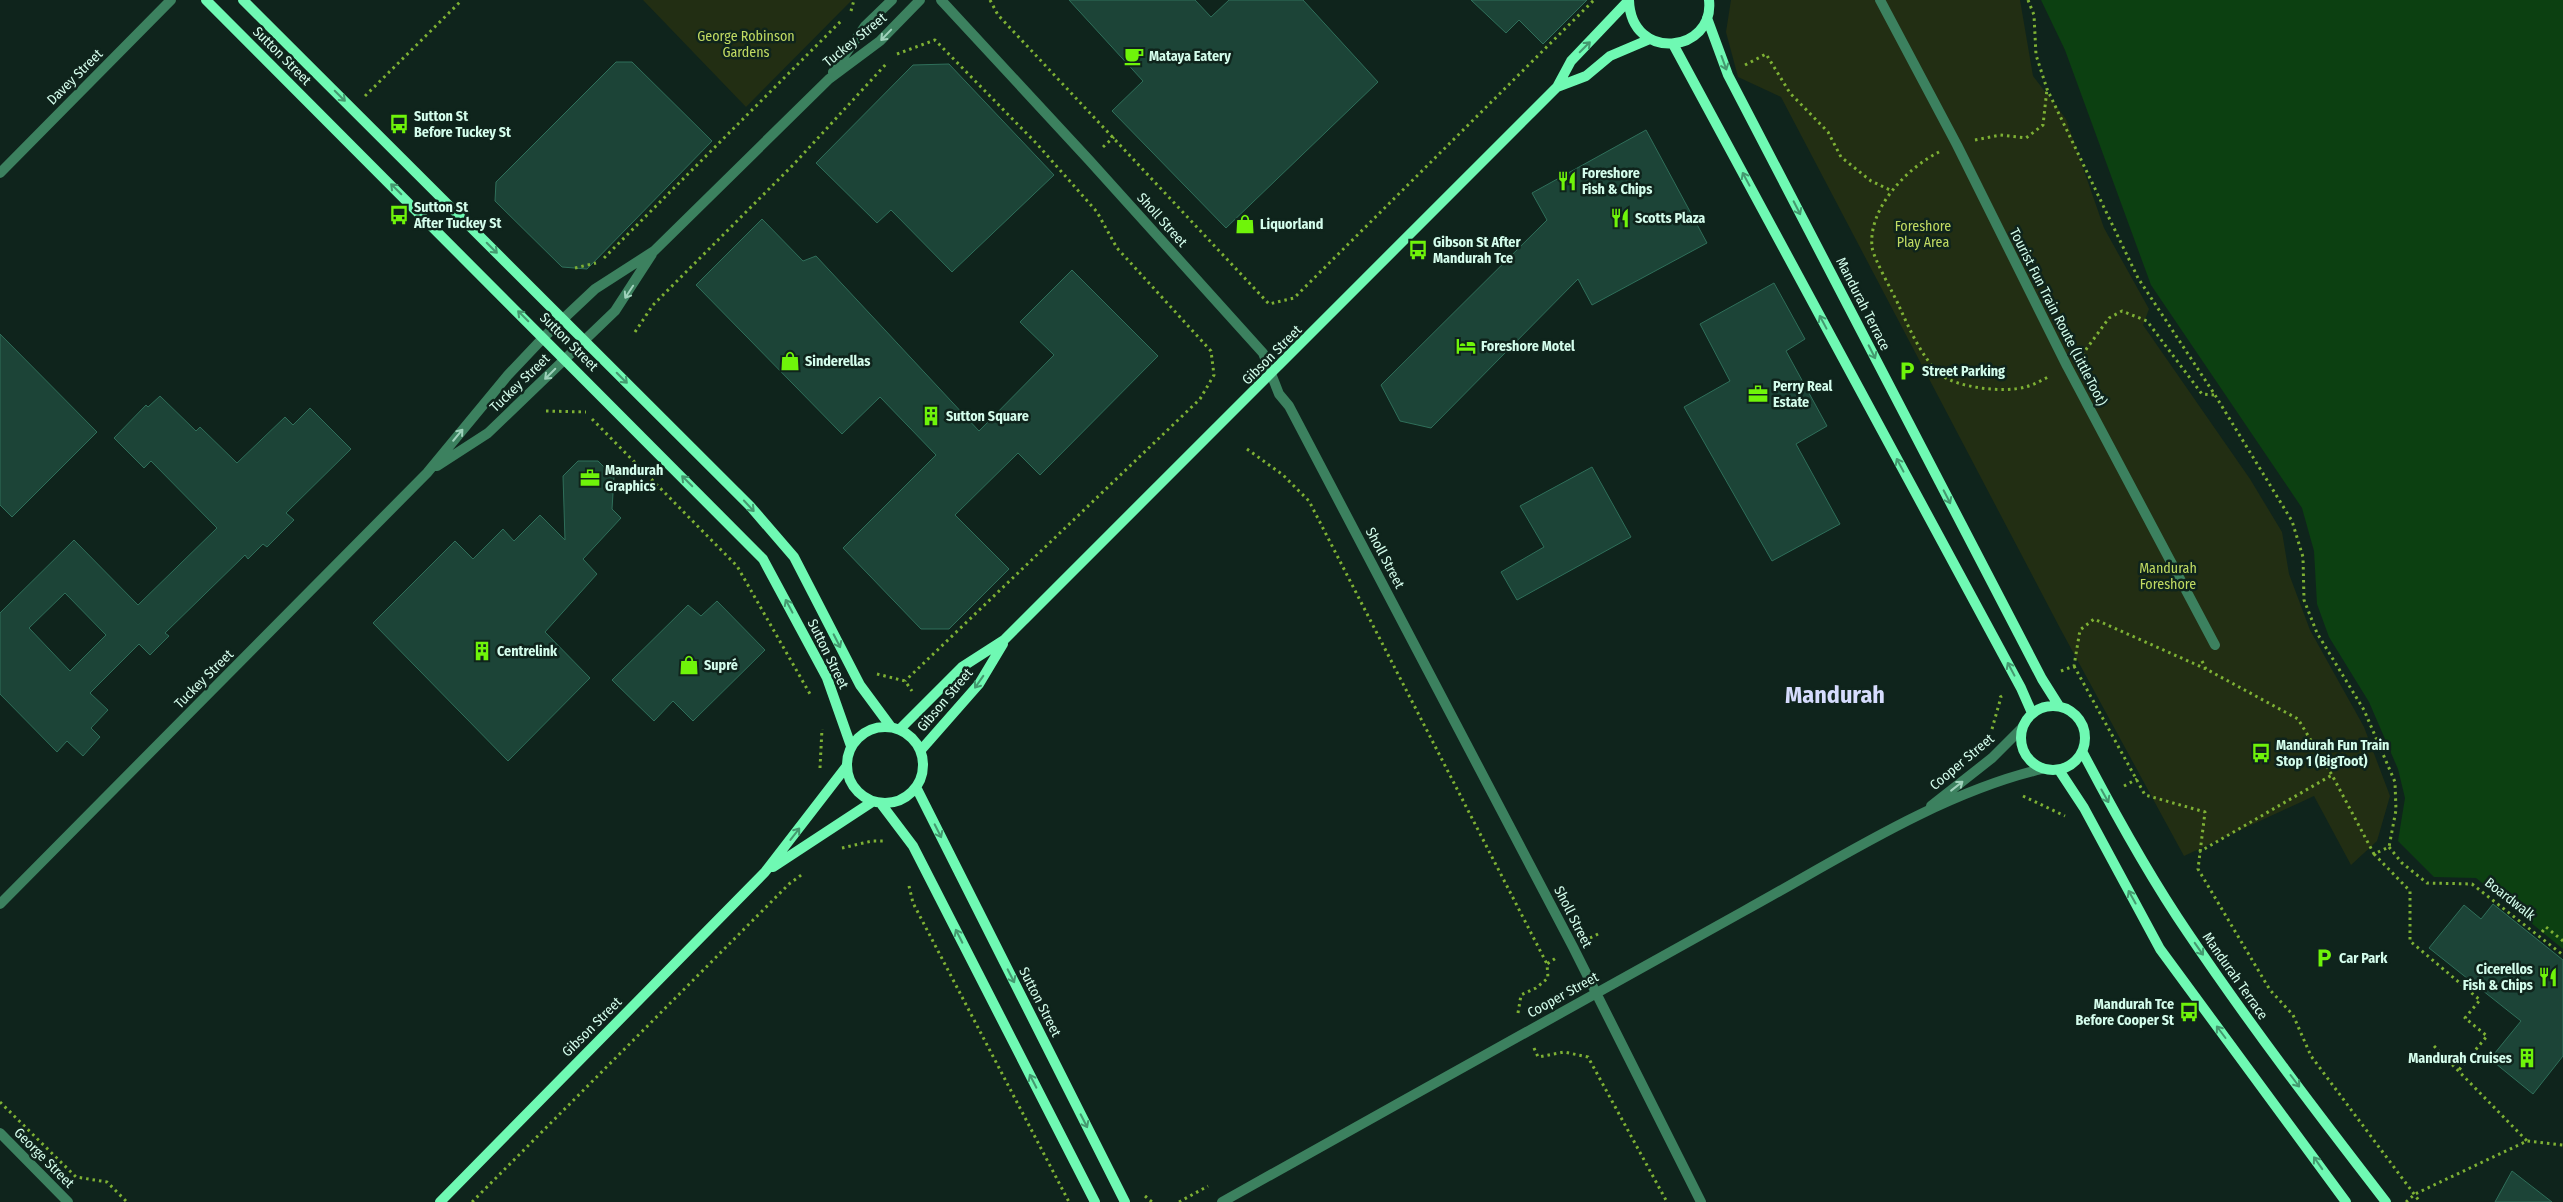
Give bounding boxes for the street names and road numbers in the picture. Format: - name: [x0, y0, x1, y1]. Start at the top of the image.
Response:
- street label: Tuckey Street: [820, 9, 890, 71]
- street label: Sutton Street: [249, 23, 315, 89]
- street label: Davey Street: [44, 45, 107, 108]
- street label: Sholl Street: [1133, 189, 1191, 251]
- street label: Tourist Fun Train Route (LittleToot): [2006, 225, 2110, 409]
- street label: Mandurah Terrace: [1832, 254, 1894, 354]
- street label: Sutton Street: [536, 309, 602, 375]
- street label: Gibson Street: [1239, 321, 1306, 388]
- street label: Tuckey Street: [487, 350, 554, 416]
- street label: Sholl Street: [1362, 525, 1408, 592]
- street label: Sutton Street: [804, 616, 852, 692]
- street label: Tuckey Street: [171, 646, 237, 712]
- street label: Gibson Street: [914, 665, 977, 735]
- street label: Cooper Street: [1926, 730, 1998, 794]
- street label: Boardwalk: [2481, 874, 2539, 924]
- street label: Sholl Street: [1550, 883, 1596, 951]
- street label: Mandurah Terrace: [2199, 929, 2271, 1023]
- street label: Sutton Street: [1015, 964, 1065, 1040]
- street label: Cooper Street: [1525, 968, 1602, 1021]
- street label: Gibson Street: [559, 993, 626, 1060]
- street label: George Street: [10, 1124, 78, 1192]

